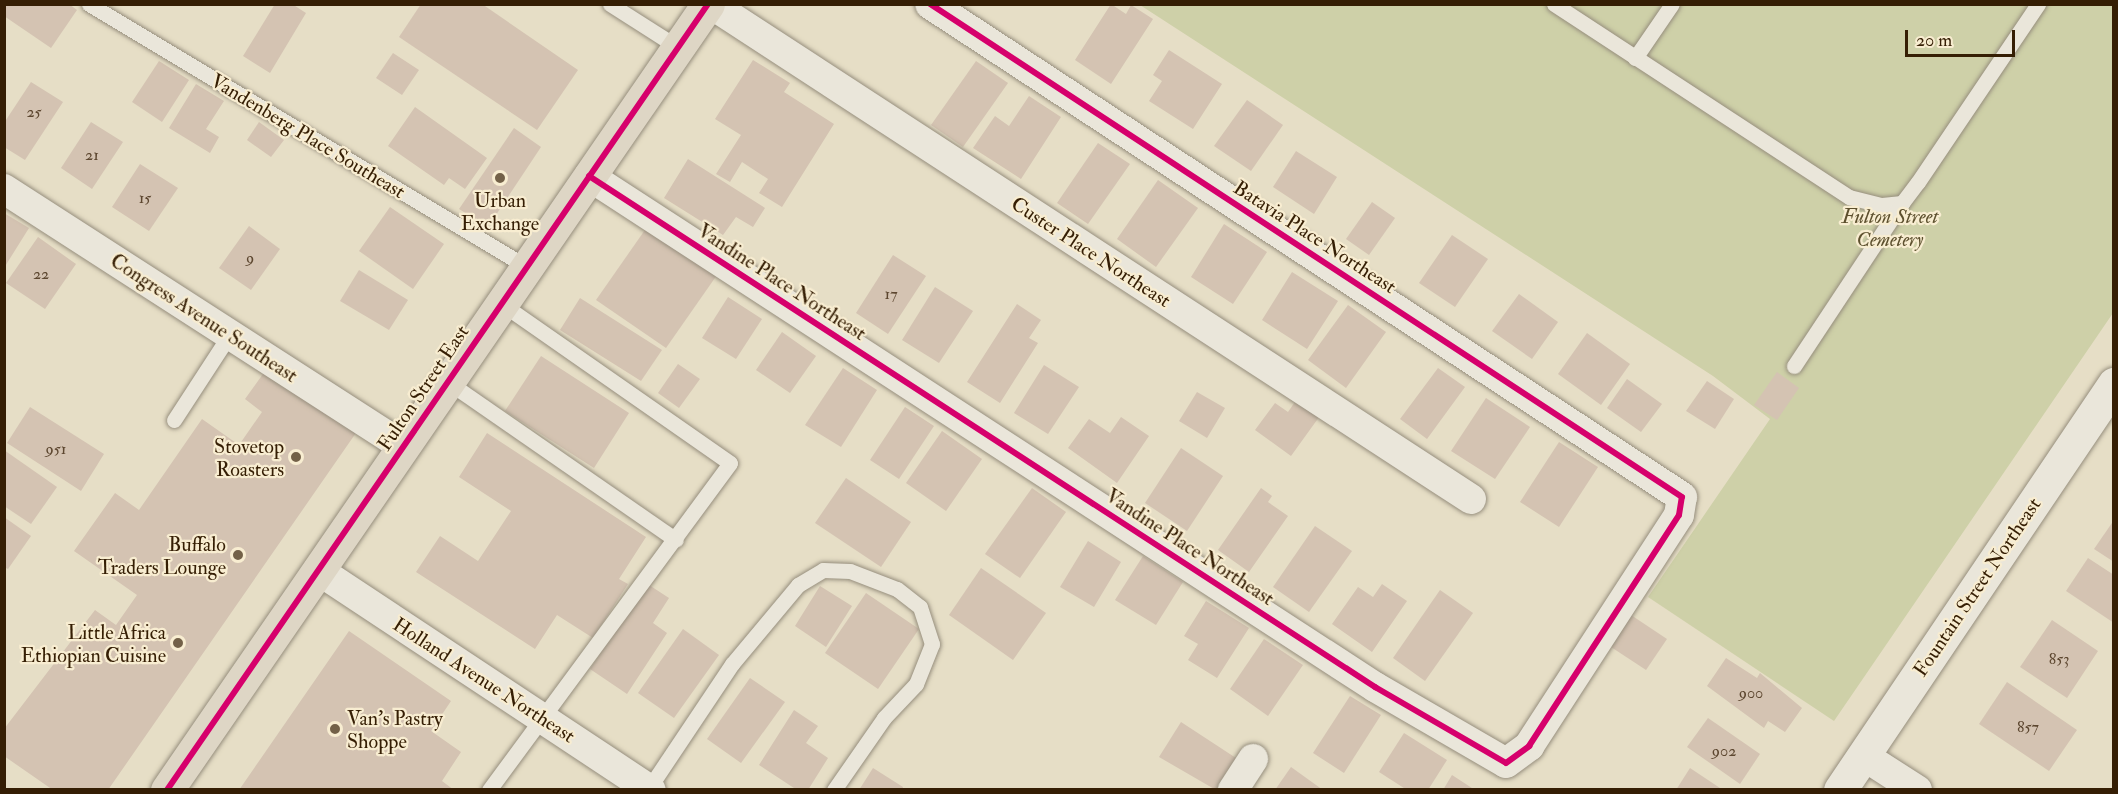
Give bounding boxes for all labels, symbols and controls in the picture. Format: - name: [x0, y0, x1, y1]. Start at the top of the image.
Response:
- scale bar: [1908, 18, 2018, 56]
- text: 20 m: [1916, 29, 1952, 52]
- street label: Vandenberg Place Southeast: [206, 68, 410, 204]
- house number: 25: [26, 102, 42, 122]
- house number: 21: [85, 145, 99, 165]
- marker: Urban Exchange: [493, 171, 507, 185]
- street label: Batavia Place Northeast: [1229, 175, 1401, 299]
- house number: 15: [139, 188, 151, 208]
- place label: Urban Exchange: [461, 188, 539, 235]
- street label: Custer Place Northeast: [1007, 191, 1175, 313]
- park label: Fulton Street Cemetery: [1842, 205, 1938, 252]
- street label: Vandine Place Northeast: [693, 219, 871, 345]
- house number: 9: [246, 248, 254, 268]
- street label: Congress Avenue Southeast: [106, 249, 302, 387]
- house number: 22: [33, 264, 49, 284]
- house number: 17: [884, 284, 898, 304]
- street label: Fulton Street East: [372, 321, 474, 455]
- place label: Stovetop Roasters: [214, 434, 284, 481]
- house number: 951: [46, 439, 66, 459]
- marker: Stovetop Roasters: [289, 450, 303, 464]
- street label: Vandine Place Northeast: [1101, 484, 1279, 610]
- street label: Fountain Street Northeast: [1908, 493, 2046, 681]
- place label: Buffalo Traders Lounge: [98, 532, 226, 579]
- marker: Buffalo Traders Lounge: [231, 548, 245, 562]
- street label: Holland Avenue Northeast: [389, 612, 579, 748]
- place label: Little Africa Ethiopian Cuisine: [21, 620, 166, 667]
- marker: Little Africa Ethiopian Cuisine: [171, 636, 185, 650]
- house number: 853: [2049, 649, 2069, 669]
- house number: 900: [1739, 683, 1763, 703]
- place label: Van's Pastry Shoppe: [347, 706, 443, 753]
- house number: 857: [2017, 717, 2039, 737]
- marker: Van's Pastry Shoppe: [328, 722, 342, 736]
- house number: 902: [1712, 741, 1736, 761]

